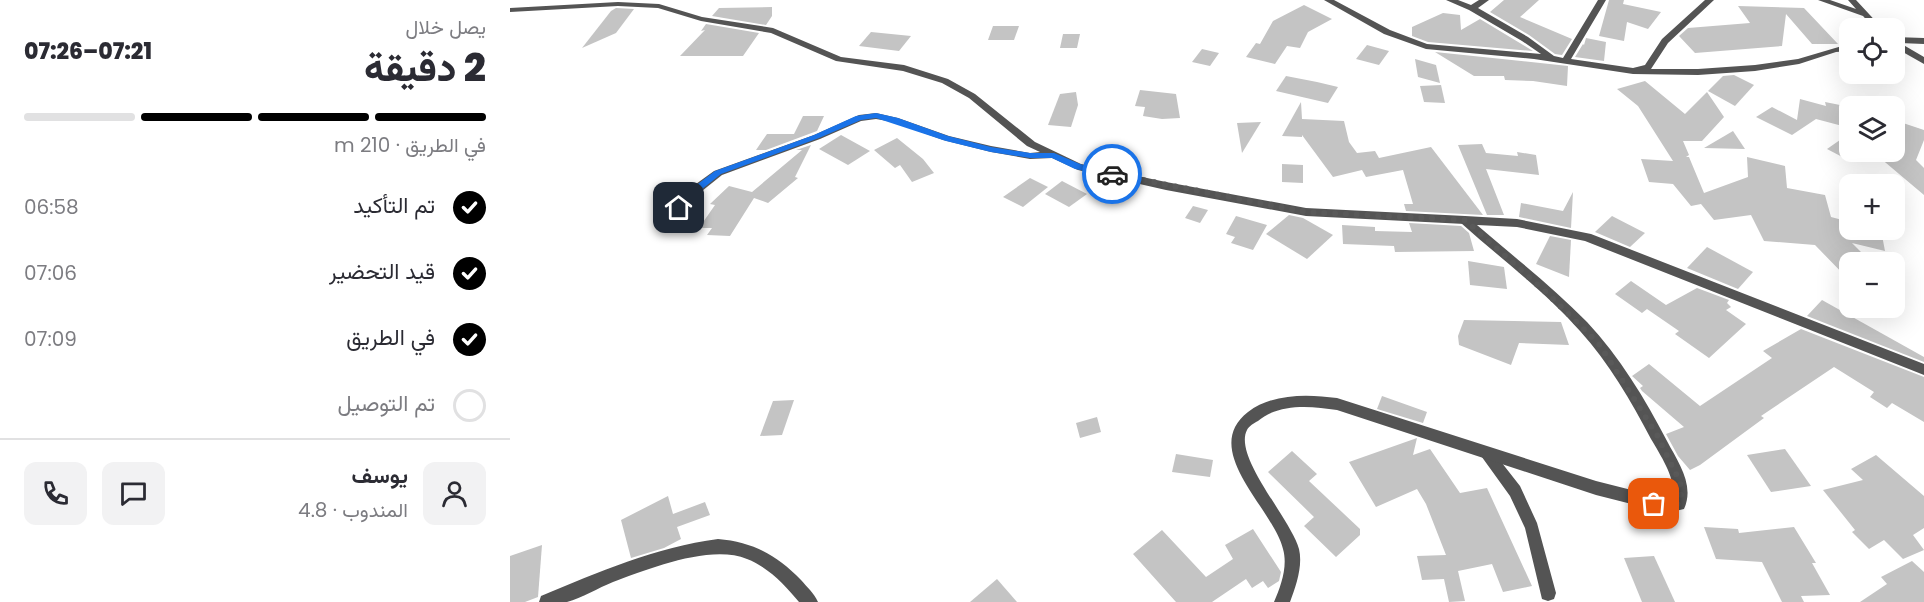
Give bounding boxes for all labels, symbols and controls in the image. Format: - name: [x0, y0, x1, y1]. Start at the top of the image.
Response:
- text: يصل خلال: [406, 13, 486, 41]
- map controls: [1839, 18, 1905, 318]
- button: locate: [1839, 18, 1905, 84]
- text: 07:21–07:26: [24, 36, 152, 67]
- text: 2 دقيقة: [364, 40, 486, 95]
- button: layers: [1839, 96, 1905, 162]
- text: في الطريق · 210 m: [334, 131, 486, 159]
- courier: [1082, 144, 1142, 204]
- icon: car: [1096, 158, 1129, 191]
- button: +: [1839, 174, 1905, 240]
- pin: [653, 182, 704, 233]
- text: تم التأكيد: [353, 190, 435, 221]
- icon: check: [453, 191, 486, 224]
- icon: home: [662, 191, 695, 224]
- text: 06:58: [24, 193, 79, 221]
- button: −: [1839, 252, 1905, 318]
- text: قيد التحضير: [329, 256, 435, 287]
- icon: check: [453, 257, 486, 290]
- text: 07:06: [24, 259, 77, 287]
- text: في الطريق: [346, 322, 435, 353]
- icon: check: [453, 323, 486, 356]
- text: 07:09: [24, 325, 77, 353]
- text: تم التوصيل: [337, 388, 435, 419]
- text: يوسف: [352, 460, 408, 491]
- button: phone: [24, 462, 87, 525]
- button: chat: [102, 462, 165, 525]
- button: person: [423, 462, 486, 525]
- pin: [1628, 478, 1679, 529]
- icon: bag: [1637, 487, 1670, 520]
- text: المندوب · 4.8: [298, 496, 408, 524]

